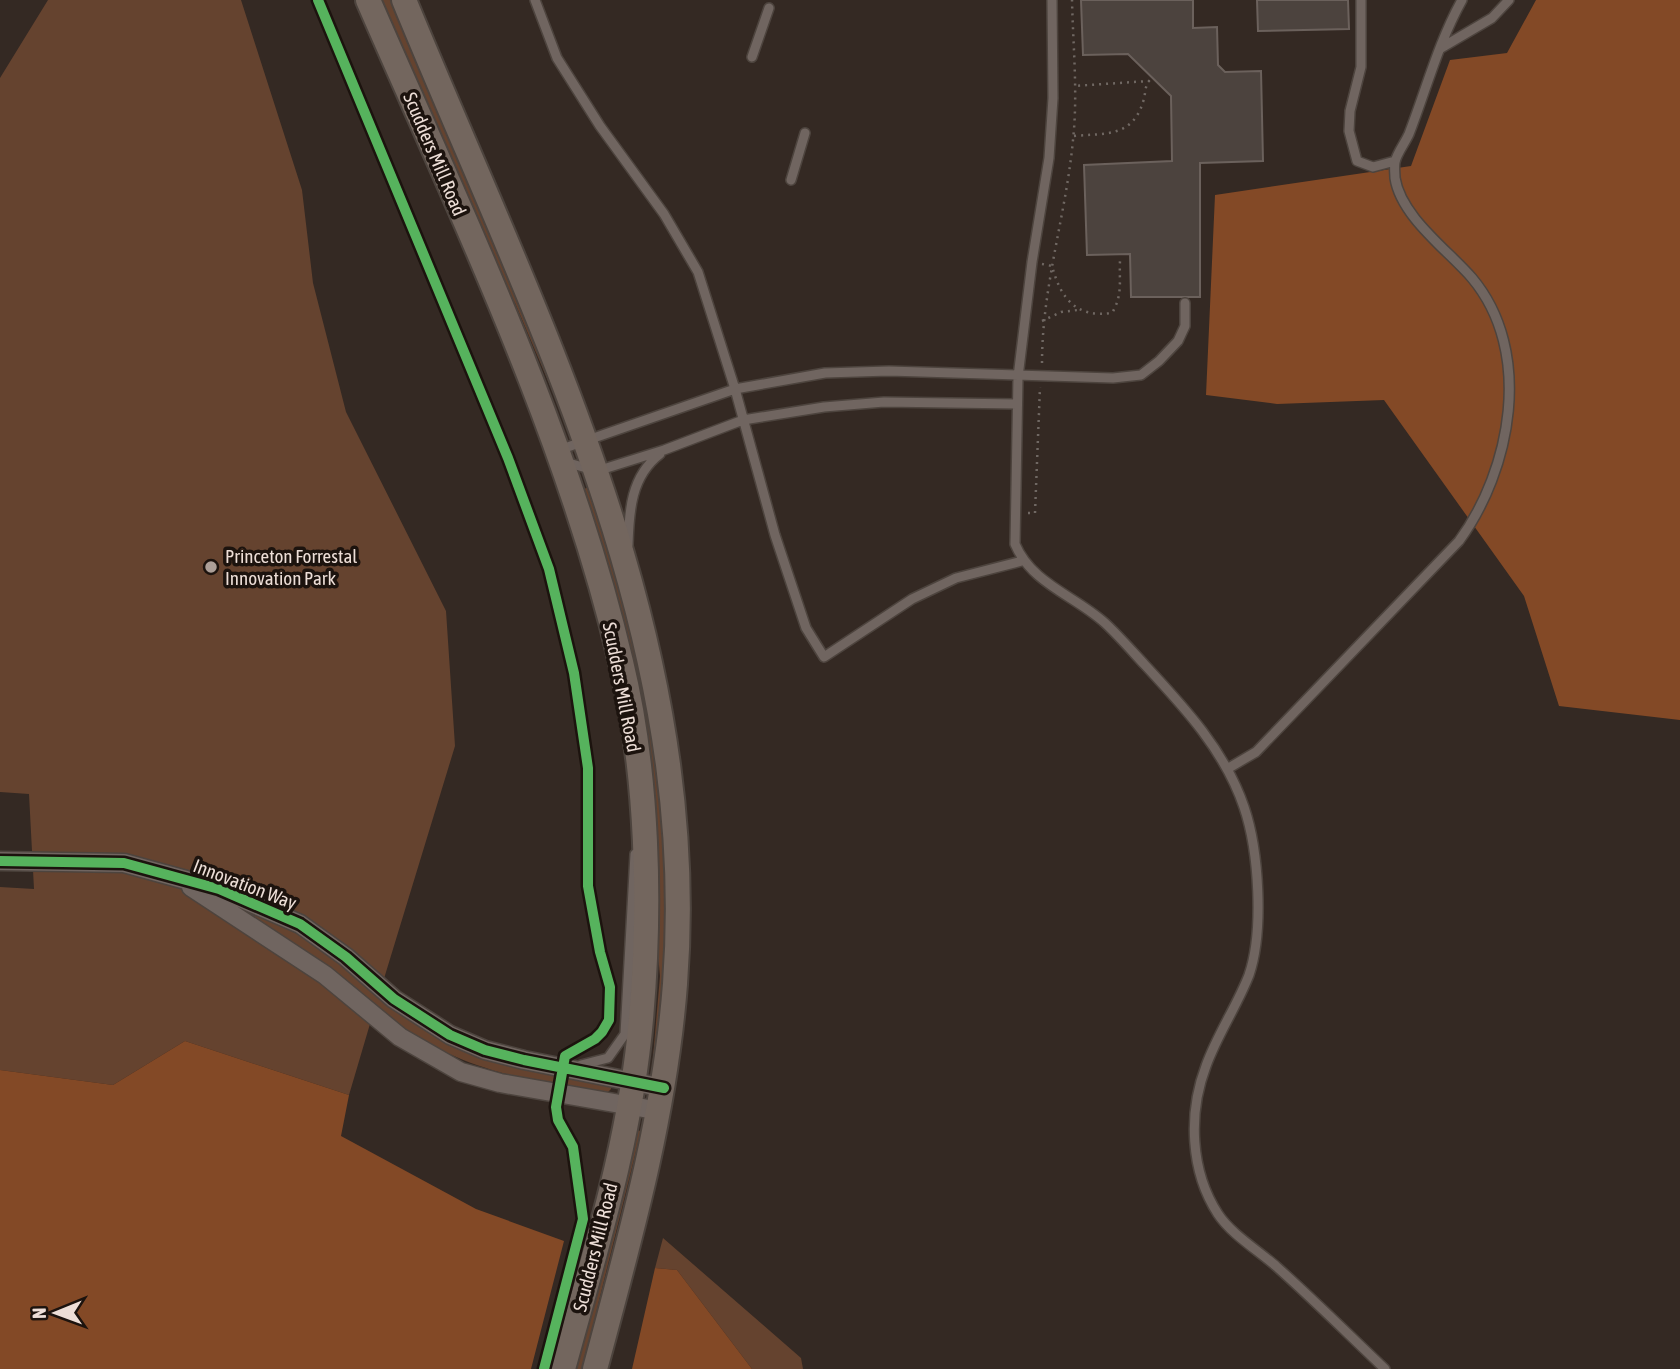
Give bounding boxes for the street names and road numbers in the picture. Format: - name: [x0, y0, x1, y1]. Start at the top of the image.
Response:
- street label: Scudders Mill Road: [399, 89, 471, 219]
- street label: Scudders Mill Road: [599, 620, 645, 754]
- street label: Innovation Way: [190, 854, 300, 914]
- street label: Scudders Mill Road: [568, 1180, 622, 1314]

